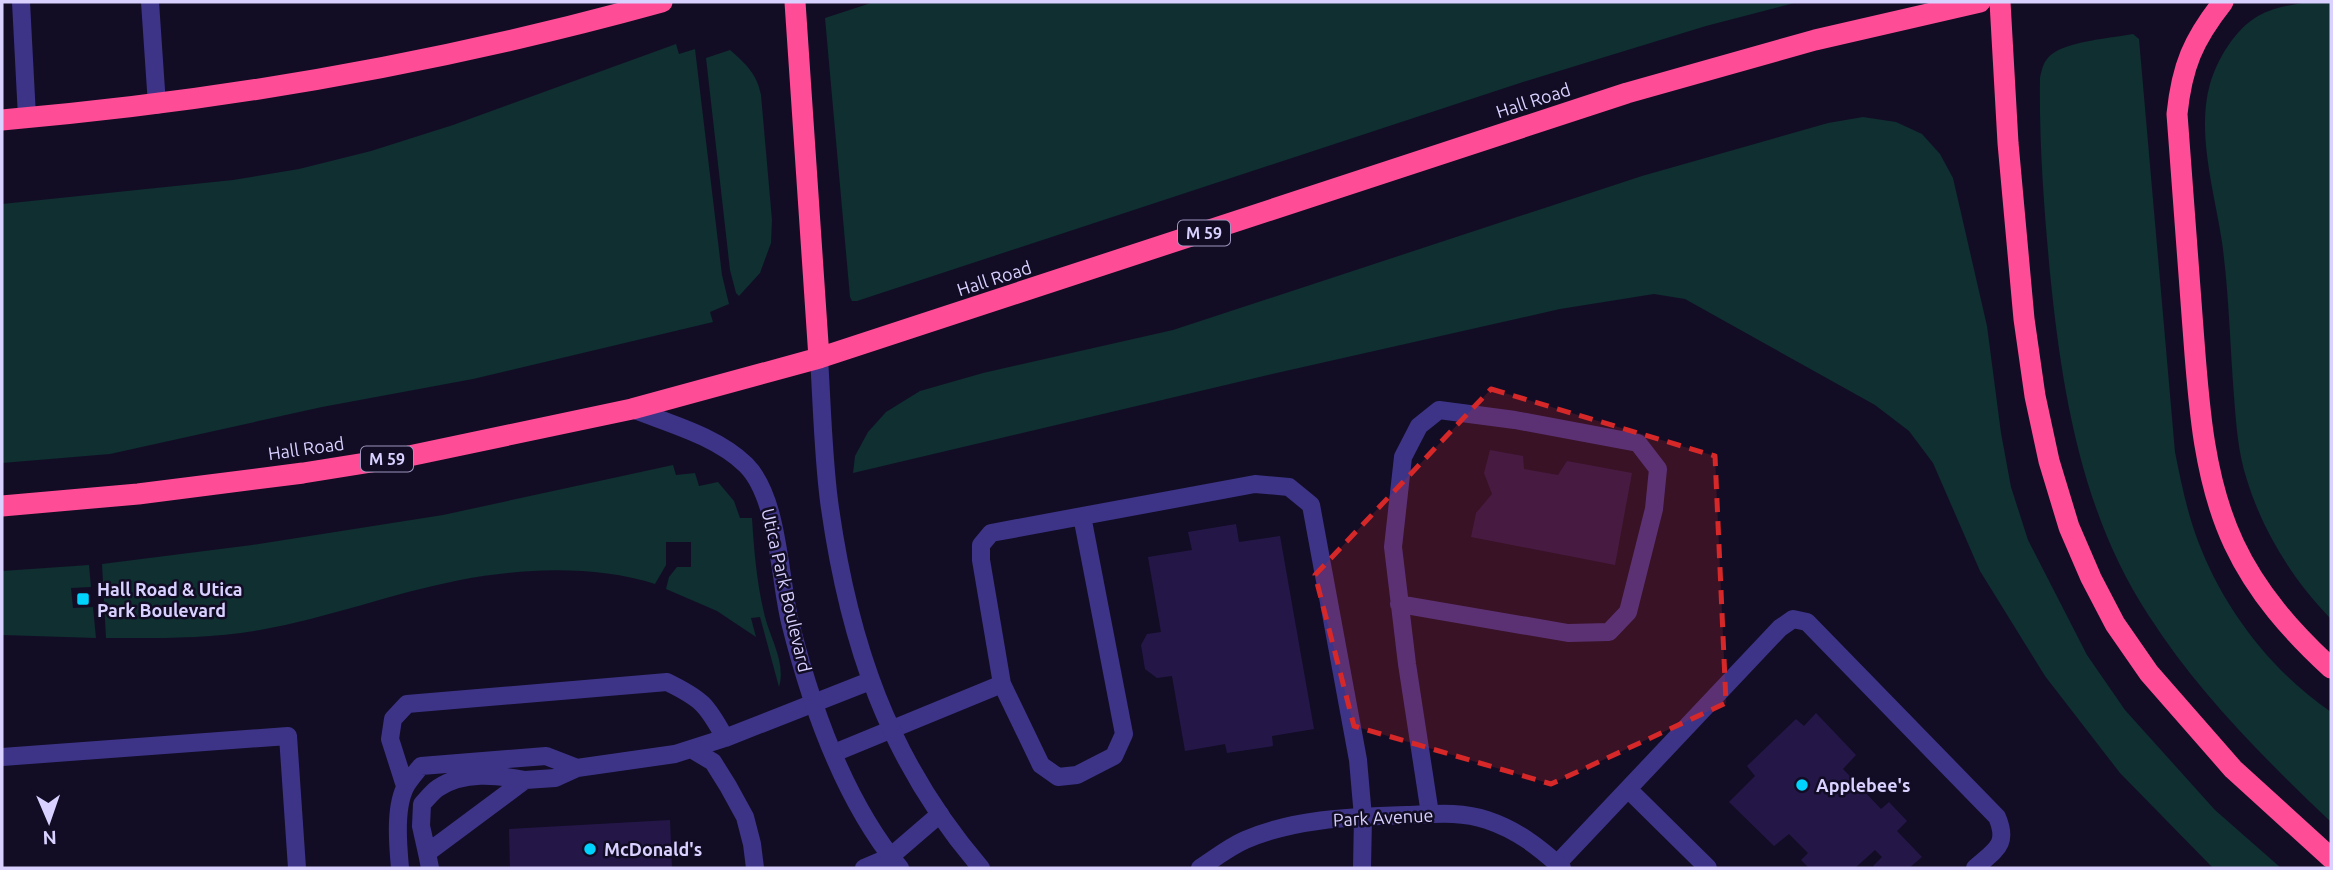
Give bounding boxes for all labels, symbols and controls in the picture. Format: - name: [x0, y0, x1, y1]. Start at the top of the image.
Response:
- street label: Hall Road: [1493, 79, 1573, 121]
- road number: M 59: [1178, 220, 1230, 246]
- street label: Hall Road: [954, 257, 1034, 299]
- street label: Hall Road: [267, 433, 345, 463]
- road number: M 59: [361, 446, 413, 472]
- street label: Utica Park Boulevard: [758, 506, 816, 674]
- place label: Hall Road & Utica Park Boulevard: [97, 579, 242, 620]
- marker: Hall Road & Utica Park Boulevard: [75, 591, 91, 607]
- place label: Applebee's: [1816, 775, 1910, 795]
- marker: Applebee's: [1794, 777, 1810, 793]
- north arrow: [14, 786, 84, 856]
- street label: Park Avenue: [1332, 804, 1434, 830]
- text: N: [42, 827, 57, 849]
- place label: McDonald's: [604, 839, 702, 859]
- marker: McDonald's: [582, 841, 598, 857]

